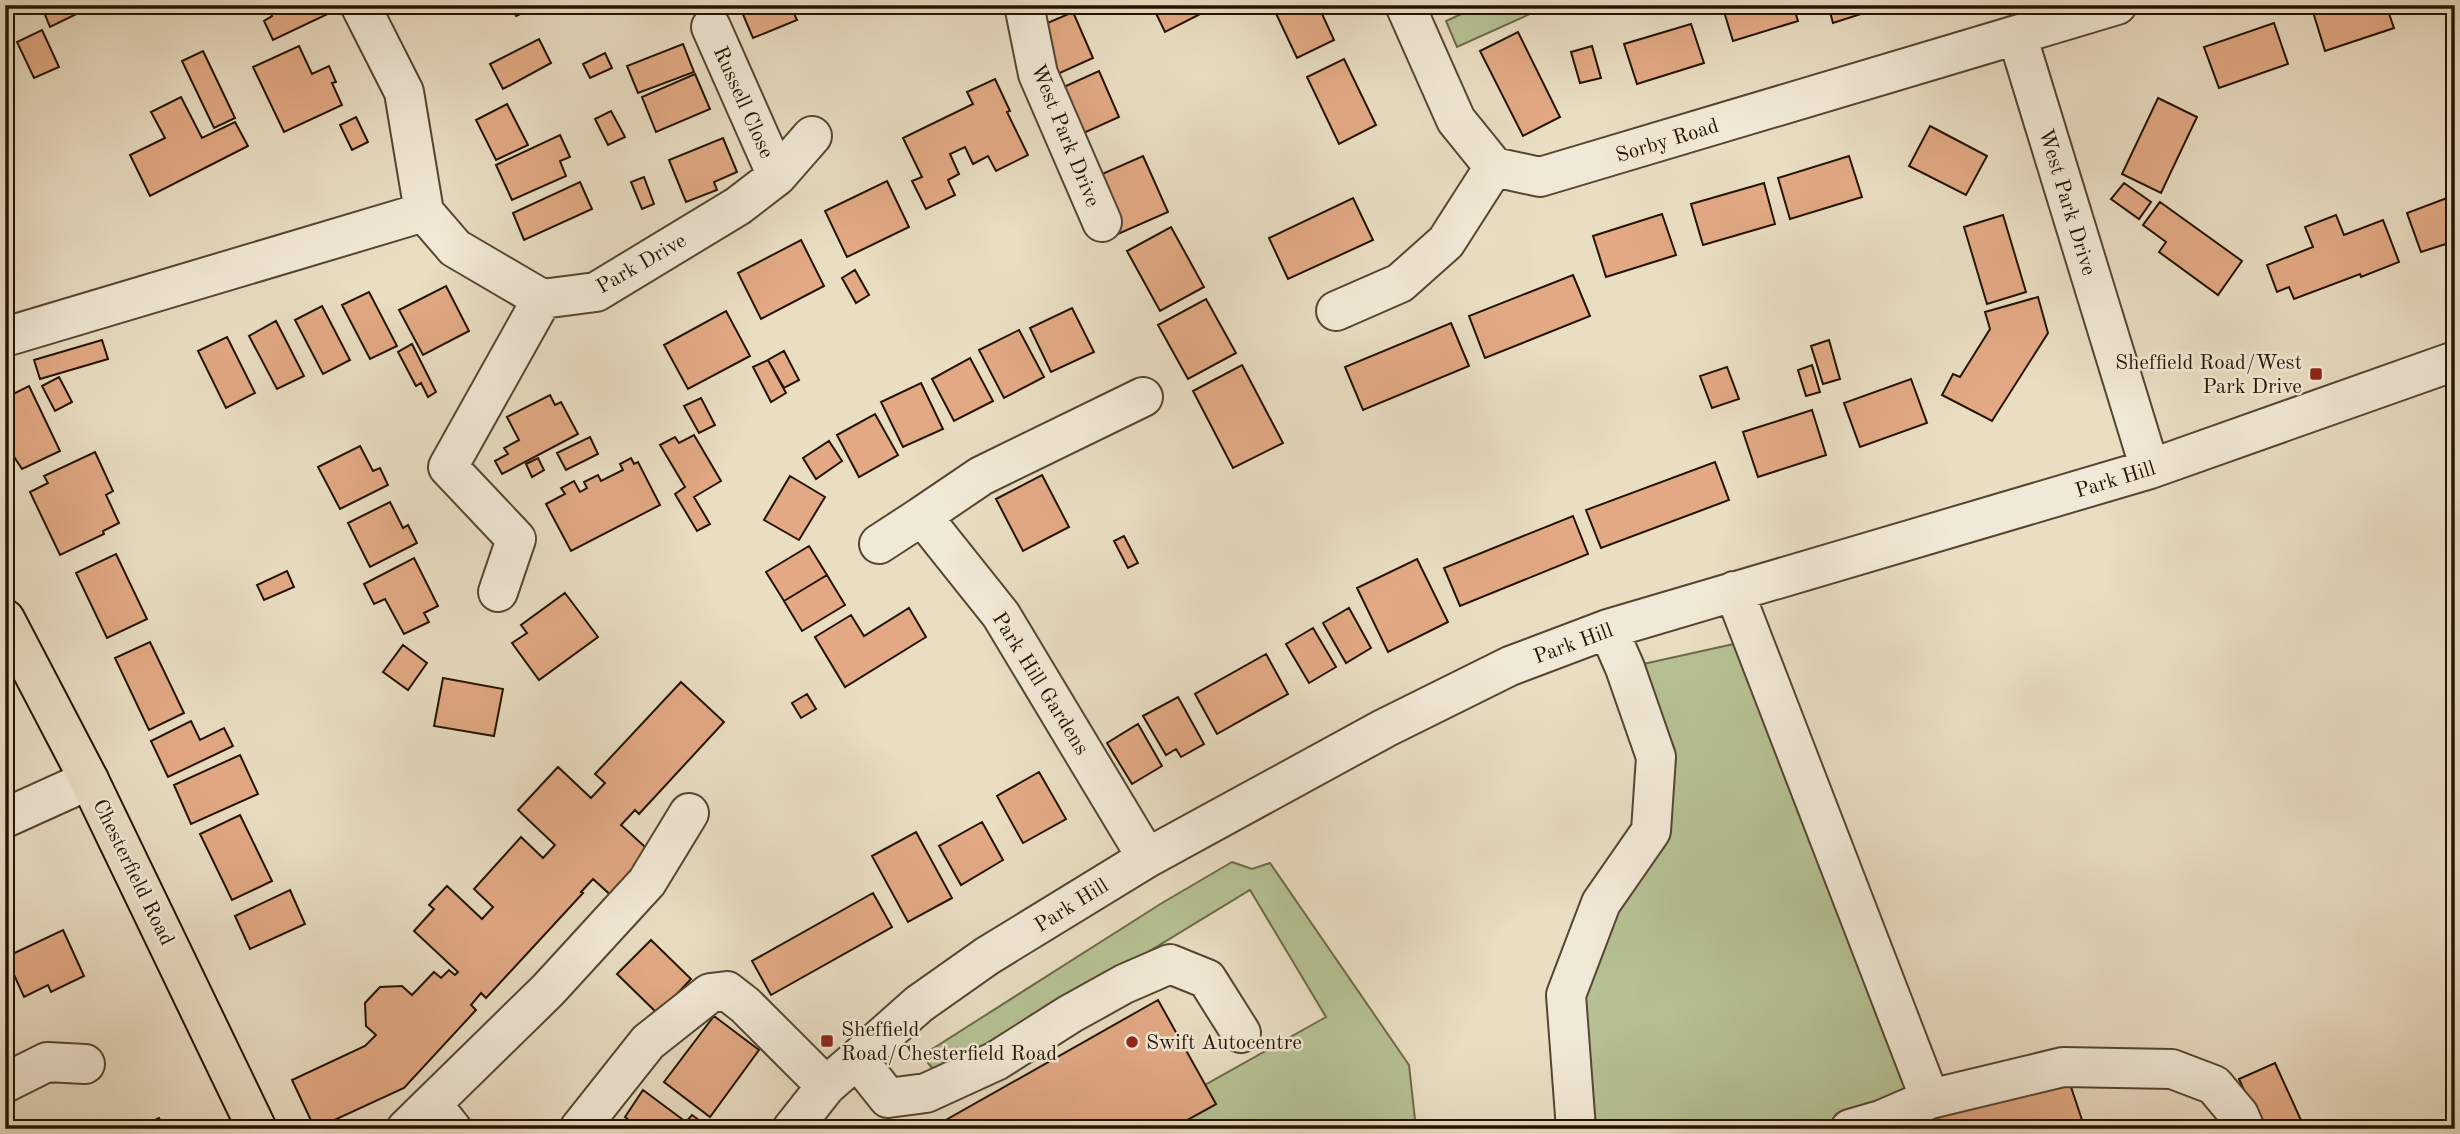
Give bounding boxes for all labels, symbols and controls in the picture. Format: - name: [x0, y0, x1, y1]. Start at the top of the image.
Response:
- street label: Russell Close: [709, 43, 777, 162]
- street label: West Park Drive: [1026, 61, 1103, 210]
- street label: Sorby Road: [1613, 116, 1722, 167]
- street label: West Park Drive: [2034, 127, 2099, 278]
- street label: Park Drive: [593, 230, 690, 298]
- place label: Sheffield Road/West Park Drive: [2115, 353, 2302, 398]
- marker: Sheffield Road/West Park Drive: [2308, 366, 2324, 382]
- street label: Park Hill: [2073, 458, 2158, 503]
- street label: Park Hill Gardens: [987, 609, 1092, 759]
- street label: Park Hill: [1531, 620, 1616, 668]
- street label: Chesterfield Road: [88, 796, 177, 949]
- street label: Park Hill: [1031, 875, 1113, 937]
- place label: Sheffield Road/Chesterfield Road: [841, 1020, 1057, 1065]
- marker: Sheffield Road/Chesterfield Road: [819, 1033, 835, 1049]
- place label: Swift Autocentre: [1146, 1033, 1302, 1054]
- marker: Swift Autocentre: [1124, 1034, 1140, 1050]

